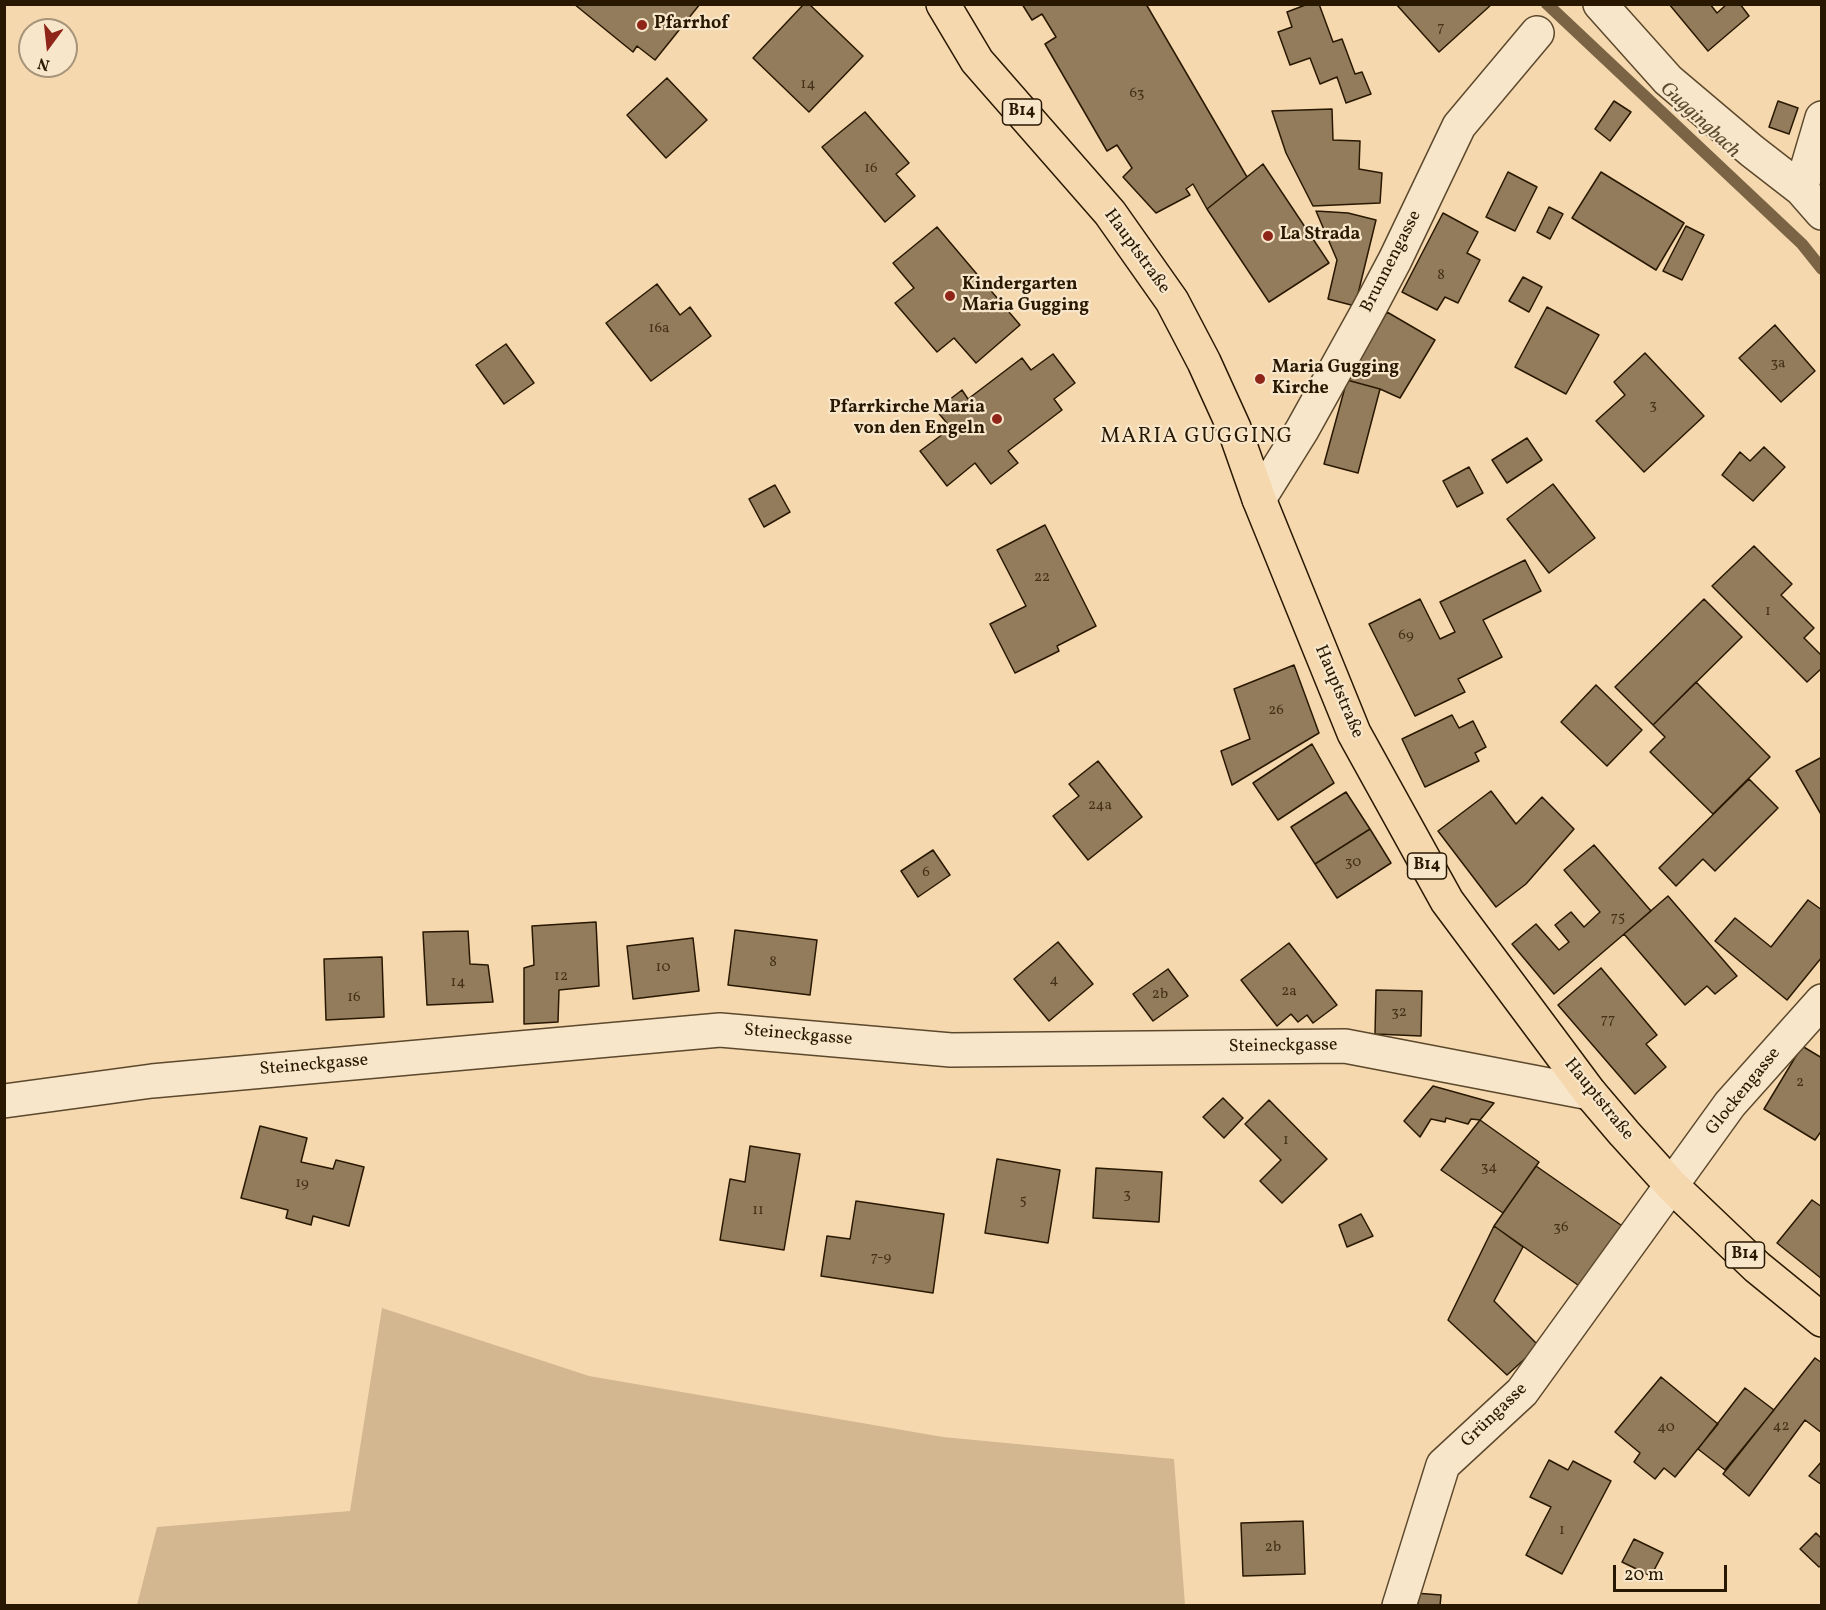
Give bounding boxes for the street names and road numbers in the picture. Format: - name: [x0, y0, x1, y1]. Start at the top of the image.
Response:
- road number: B14: [1002, 99, 1042, 125]
- street label: Hauptstraße: [1098, 206, 1174, 298]
- street label: Brunnengasse: [1357, 207, 1427, 317]
- street label: Hauptstraße: [1309, 642, 1367, 742]
- road number: B14: [1408, 853, 1446, 879]
- street label: Steineckgasse: [743, 1020, 853, 1052]
- street label: Steineckgasse: [1228, 1035, 1338, 1059]
- street label: Glockengasse: [1702, 1044, 1786, 1140]
- street label: Steineckgasse: [259, 1050, 369, 1082]
- street label: Hauptstraße: [1558, 1055, 1638, 1145]
- road number: B14: [1726, 1242, 1764, 1268]
- street label: Grüngasse: [1457, 1379, 1533, 1453]

